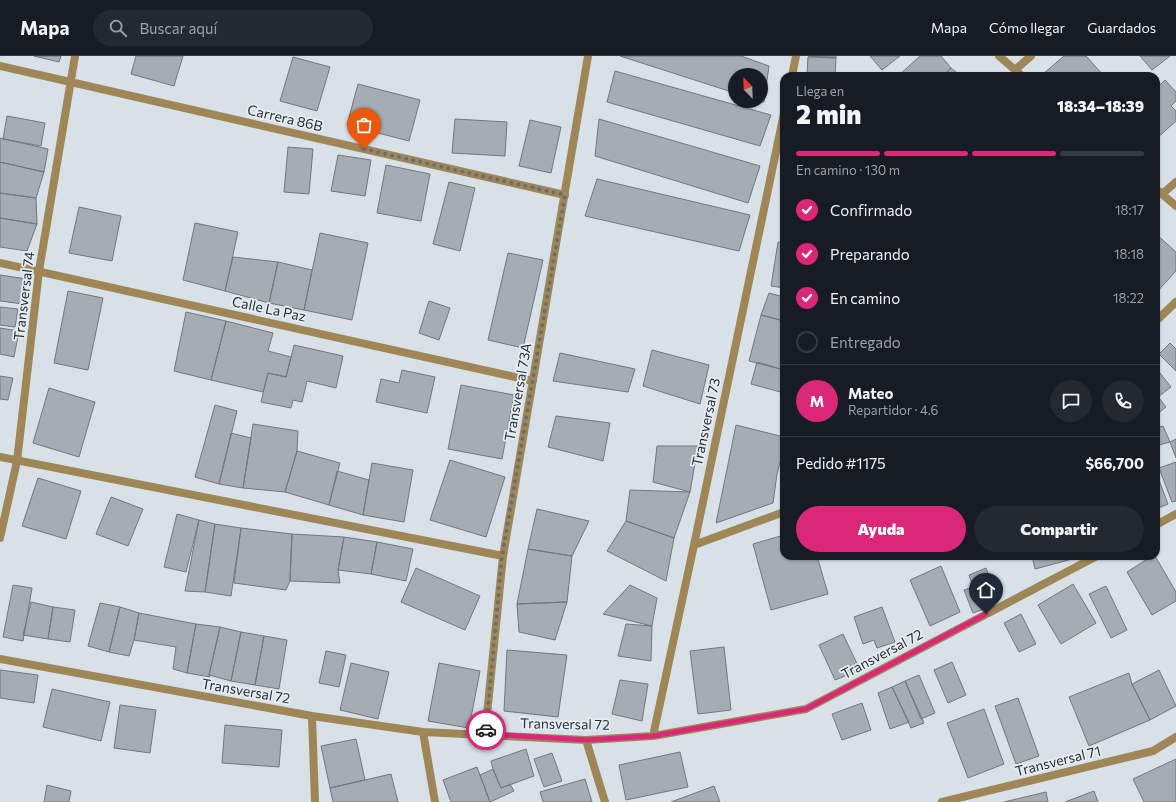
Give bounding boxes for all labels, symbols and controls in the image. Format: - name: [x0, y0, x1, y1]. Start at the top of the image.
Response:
- search box: [93, 10, 373, 46]
- text: Mapa: [20, 16, 69, 39]
- icon: search: [107, 17, 129, 39]
- text: Buscar aquí: [139, 19, 217, 37]
- text: Mapa: [931, 19, 967, 36]
- text: Cómo llegar: [989, 19, 1065, 36]
- text: Guardados: [1087, 19, 1156, 36]
- north arrow: [728, 68, 768, 108]
- map controls: [728, 68, 768, 108]
- text: Llega en: [796, 83, 844, 99]
- text: 18:34–18:39: [1057, 97, 1144, 115]
- text: 2 min: [796, 98, 861, 129]
- street label: Carrera 86B: [246, 101, 324, 134]
- pin: [347, 108, 381, 149]
- icon: bag: [353, 114, 375, 136]
- text: En camino · 130 m: [796, 162, 900, 178]
- icon: check: [796, 199, 818, 221]
- text: Confirmado: [830, 201, 912, 219]
- text: 18:17: [1115, 202, 1144, 218]
- icon: check: [796, 243, 818, 265]
- text: Preparando: [830, 245, 910, 263]
- text: 18:18: [1114, 246, 1144, 262]
- street label: Transversal 74: [10, 250, 37, 341]
- icon: check: [796, 287, 818, 309]
- text: En camino: [830, 289, 900, 307]
- text: 18:22: [1113, 290, 1144, 306]
- street label: Calle La Paz: [231, 292, 308, 325]
- text: Entregado: [830, 333, 901, 351]
- street label: Transversal 73A: [501, 341, 535, 442]
- street label: Transversal 73: [688, 376, 723, 468]
- button: chat: [1050, 380, 1092, 422]
- button: phone: [1102, 380, 1144, 422]
- text: Mateo: [848, 384, 893, 402]
- text: M: [810, 392, 824, 410]
- text: Repartidor · 4.6: [848, 402, 938, 418]
- text: Pedido #1175: [796, 454, 886, 472]
- text: $66,700: [1085, 454, 1144, 472]
- button: Ayuda: [796, 506, 966, 552]
- button: Compartir: [974, 506, 1144, 552]
- pin: [969, 573, 1003, 614]
- icon: home: [975, 579, 997, 601]
- street label: Transversal 72: [838, 625, 926, 682]
- street label: Transversal 72: [200, 674, 292, 707]
- courier: [466, 710, 506, 750]
- street label: Transversal 72: [520, 714, 610, 733]
- icon: car: [475, 719, 497, 741]
- street label: Transversal 71: [1013, 742, 1103, 779]

